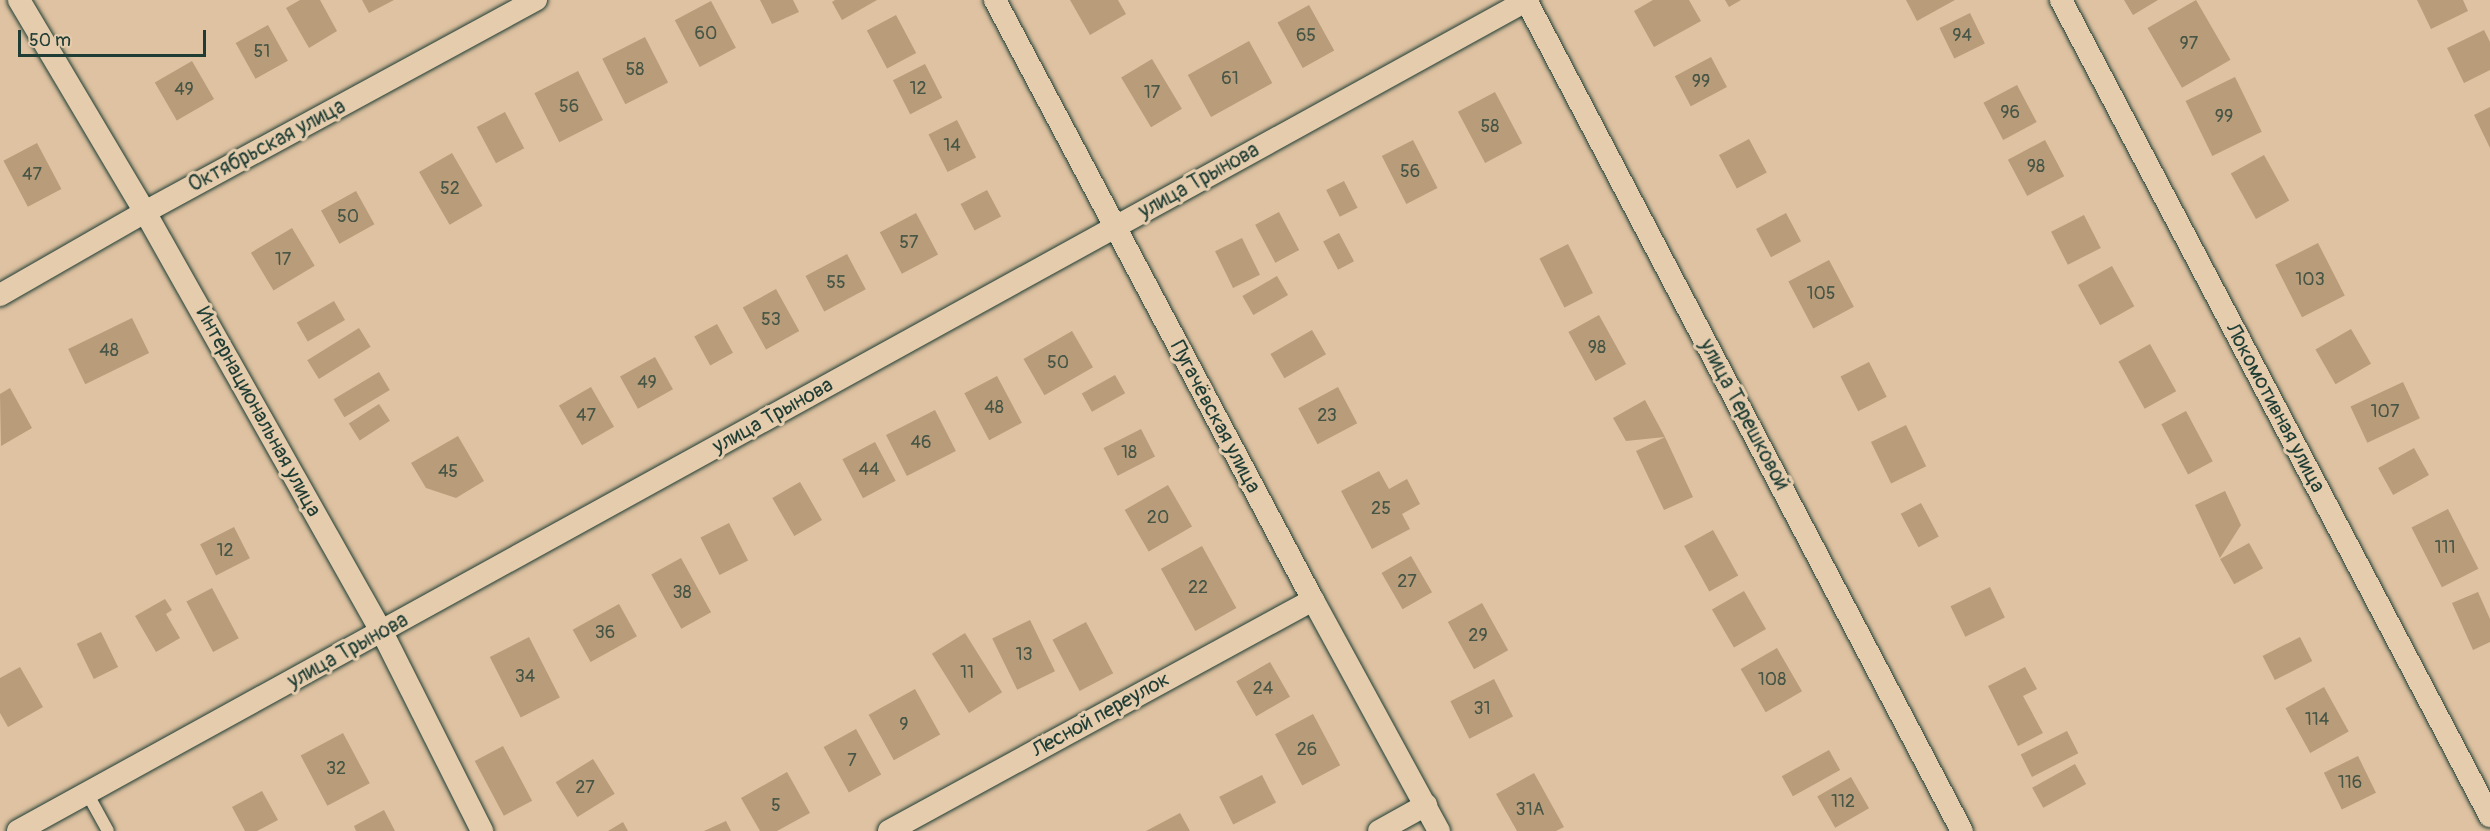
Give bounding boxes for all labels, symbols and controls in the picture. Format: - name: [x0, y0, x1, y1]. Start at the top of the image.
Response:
- scale bar: [21, 18, 208, 56]
- house number: 60: [695, 23, 717, 45]
- house number: 65: [1296, 25, 1316, 47]
- house number: 94: [1952, 25, 1972, 47]
- text: 50 m: [29, 29, 71, 52]
- house number: 97: [2180, 33, 2198, 55]
- house number: 51: [254, 41, 270, 63]
- house number: 58: [626, 59, 644, 81]
- house number: 61: [1221, 68, 1239, 90]
- house number: 99: [1692, 71, 1710, 93]
- house number: 12: [909, 78, 927, 100]
- house number: 49: [174, 79, 194, 101]
- house number: 17: [1144, 82, 1160, 104]
- street label: Октябрьская улица: [184, 94, 350, 198]
- house number: 56: [559, 96, 579, 118]
- house number: 96: [2000, 102, 2020, 124]
- house number: 99: [2215, 106, 2233, 128]
- house number: 58: [1481, 116, 1499, 138]
- house number: 14: [943, 135, 961, 157]
- street label: улица Трынова: [1134, 138, 1264, 224]
- house number: 98: [2027, 156, 2045, 178]
- house number: 56: [1400, 161, 1420, 183]
- house number: 47: [22, 164, 42, 186]
- house number: 52: [440, 178, 460, 200]
- house number: 50: [337, 206, 359, 228]
- house number: 57: [899, 232, 919, 254]
- house number: 17: [275, 249, 291, 271]
- house number: 103: [2295, 269, 2325, 291]
- house number: 55: [826, 272, 846, 294]
- house number: 105: [1806, 283, 1836, 305]
- street label: Интернациональная улица: [190, 303, 326, 521]
- house number: 53: [761, 309, 781, 331]
- street label: Локомотивная улица: [2220, 319, 2330, 497]
- street label: улица Терешковой: [1693, 335, 1795, 495]
- street label: Пугачёвская улица: [1164, 337, 1266, 497]
- house number: 98: [1588, 337, 1606, 359]
- house number: 48: [99, 340, 119, 362]
- house number: 50: [1047, 352, 1069, 374]
- house number: 49: [637, 372, 657, 394]
- street label: улица Трынова: [708, 373, 838, 459]
- house number: 48: [984, 397, 1004, 419]
- house number: 107: [2371, 401, 2399, 423]
- house number: 47: [576, 405, 596, 427]
- house number: 23: [1317, 405, 1337, 427]
- house number: 46: [911, 432, 931, 454]
- house number: 18: [1121, 442, 1137, 464]
- house number: 44: [859, 459, 879, 481]
- house number: 45: [438, 461, 458, 483]
- house number: 25: [1371, 498, 1391, 520]
- house number: 20: [1147, 507, 1169, 529]
- house number: 111: [2434, 537, 2456, 559]
- house number: 12: [216, 540, 234, 562]
- house number: 27: [1397, 571, 1417, 593]
- house number: 22: [1188, 577, 1208, 599]
- house number: 38: [672, 582, 692, 604]
- street label: улица Трынова: [283, 608, 413, 694]
- house number: 36: [595, 622, 615, 644]
- house number: 29: [1468, 625, 1488, 647]
- house number: 13: [1015, 644, 1033, 666]
- house number: 11: [960, 662, 974, 684]
- house number: 34: [515, 666, 535, 688]
- street label: Лесной переулок: [1028, 667, 1174, 763]
- house number: 108: [1758, 669, 1786, 691]
- house number: 24: [1253, 678, 1273, 700]
- house number: 31: [1473, 698, 1491, 720]
- house number: 114: [2305, 709, 2329, 731]
- house number: 9: [899, 714, 909, 736]
- house number: 26: [1297, 739, 1317, 761]
- house number: 7: [847, 750, 857, 772]
- house number: 32: [326, 758, 346, 780]
- house number: 116: [2338, 772, 2362, 794]
- house number: 27: [575, 777, 595, 799]
- house number: 112: [1831, 791, 1855, 813]
- house number: 5: [771, 795, 781, 817]
- house number: 31А: [1516, 799, 1544, 821]

